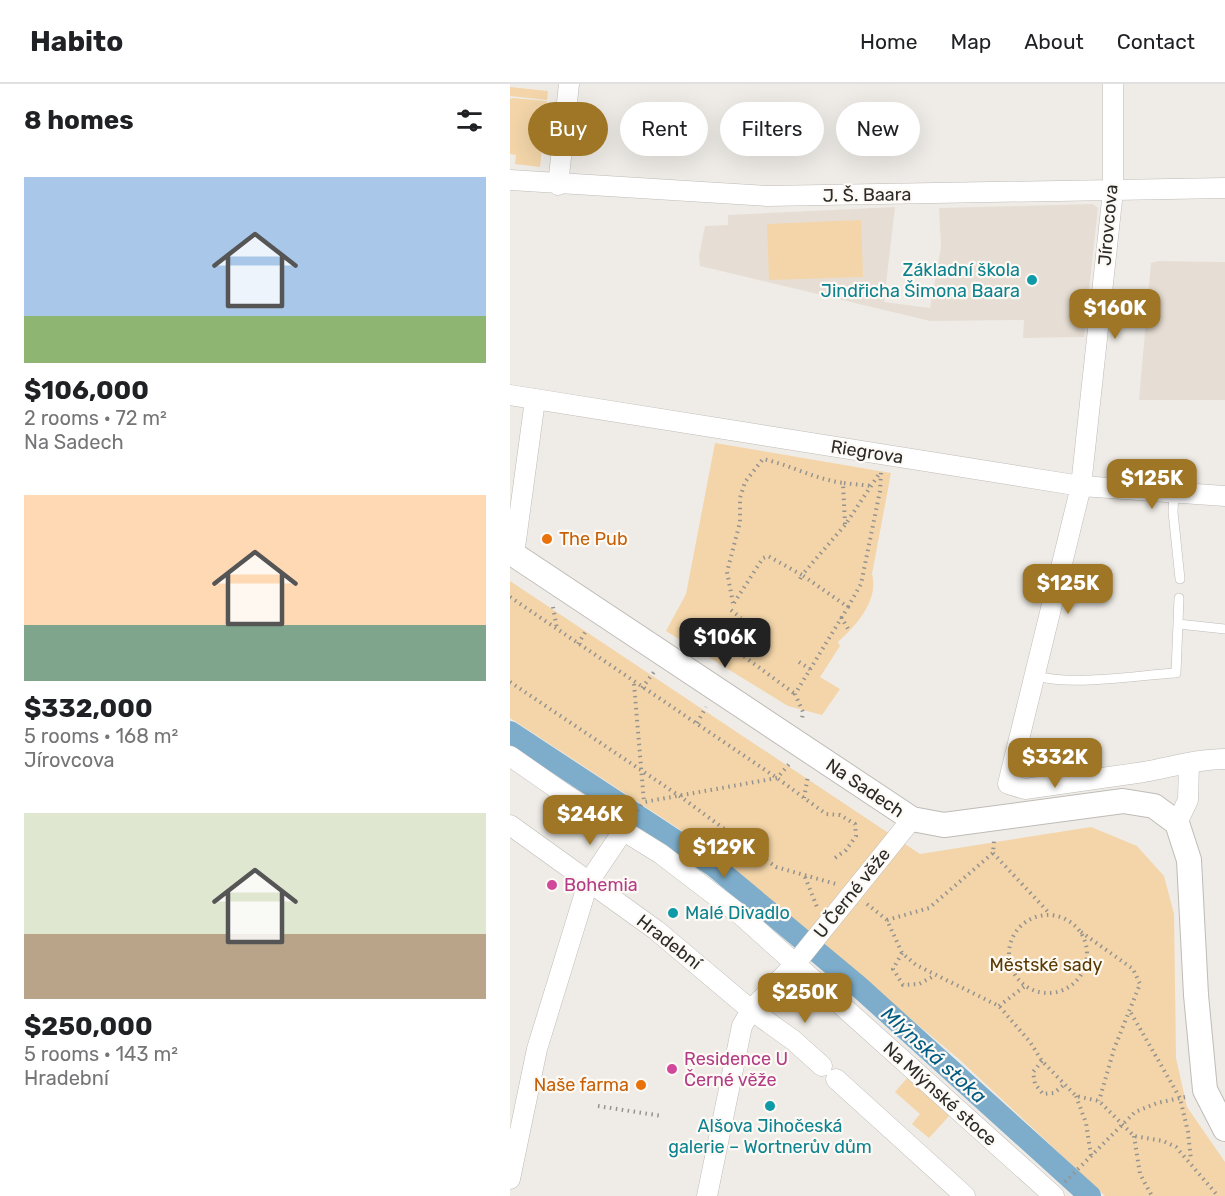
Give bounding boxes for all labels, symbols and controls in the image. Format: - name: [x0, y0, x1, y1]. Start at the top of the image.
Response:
- text: Habito: [30, 25, 123, 58]
- text: Home: [860, 29, 917, 54]
- text: Map: [950, 29, 991, 54]
- text: About: [1024, 29, 1084, 54]
- text: Contact: [1117, 29, 1195, 54]
- chip: Buy: [528, 102, 608, 156]
- chip: Rent: [620, 102, 708, 156]
- chip: Filters: [720, 102, 824, 156]
- chip: New: [836, 102, 920, 156]
- icon: filters: [453, 104, 486, 137]
- text: 8 homes: [24, 105, 134, 136]
- street label: J. Š. Baara: [822, 183, 912, 207]
- street label: Jírovcova: [1093, 183, 1123, 267]
- icon: home: [201, 216, 309, 324]
- place label: Základní škola Jindřicha Šimona Baara: [821, 259, 1020, 302]
- marker: Základní škola Jindřicha Šimona Baara: [1025, 273, 1039, 287]
- pin: $160K: [1073, 289, 1157, 340]
- text: $160K: [1083, 296, 1147, 320]
- text: $106,000: [24, 375, 149, 406]
- text: 2 rooms · 72 m²: [24, 406, 167, 430]
- text: Na Sadech: [24, 430, 124, 454]
- street label: Riegrova: [829, 435, 905, 469]
- pin: $125K: [1110, 459, 1194, 510]
- text: $125K: [1121, 466, 1183, 490]
- place label: The Pub: [559, 528, 628, 550]
- marker: The Pub: [540, 532, 554, 546]
- icon: home: [201, 534, 309, 642]
- pin: $125K: [1026, 564, 1110, 615]
- text: $125K: [1037, 571, 1099, 595]
- pin: $106K: [683, 618, 767, 669]
- text: $106K: [693, 625, 757, 649]
- text: $332,000: [24, 693, 153, 724]
- text: 5 rooms · 168 m²: [24, 724, 178, 748]
- pin: $332K: [1013, 738, 1097, 789]
- text: $332K: [1022, 745, 1088, 769]
- text: Jírovcova: [24, 748, 115, 772]
- street label: Na Sadech: [822, 754, 908, 822]
- pin: $246K: [548, 795, 632, 846]
- text: $246K: [557, 802, 623, 826]
- pin: $129K: [682, 828, 766, 879]
- text: $129K: [693, 835, 755, 859]
- street label: U Černé věže: [809, 843, 895, 943]
- icon: home: [201, 852, 309, 960]
- place label: Bohemia: [564, 874, 638, 896]
- marker: Bohemia: [545, 878, 559, 892]
- place label: Malé Divadlo: [685, 902, 790, 924]
- marker: Malé Divadlo: [666, 906, 680, 920]
- street label: Hradební: [632, 910, 707, 975]
- park label: Městské sady: [990, 954, 1102, 976]
- pin: $250K: [763, 973, 847, 1024]
- text: $250K: [772, 980, 838, 1004]
- water label: Mlýnská stoka: [877, 1002, 992, 1108]
- text: $250,000: [24, 1011, 153, 1042]
- street label: Na Mlýnské stoce: [879, 1037, 1001, 1151]
- text: 5 rooms · 143 m²: [24, 1042, 178, 1066]
- place label: Residence U Černé věže: [684, 1048, 788, 1091]
- marker: Residence U Černé věže: [665, 1062, 679, 1076]
- text: Hradební: [24, 1066, 109, 1090]
- place label: Naše farma: [534, 1074, 629, 1096]
- marker: Naše farma: [634, 1078, 648, 1092]
- marker: Alšova Jihočeská galerie – Wortnerův dům: [763, 1099, 777, 1113]
- place label: Alšova Jihočeská galerie – Wortnerův dům: [668, 1115, 872, 1158]

